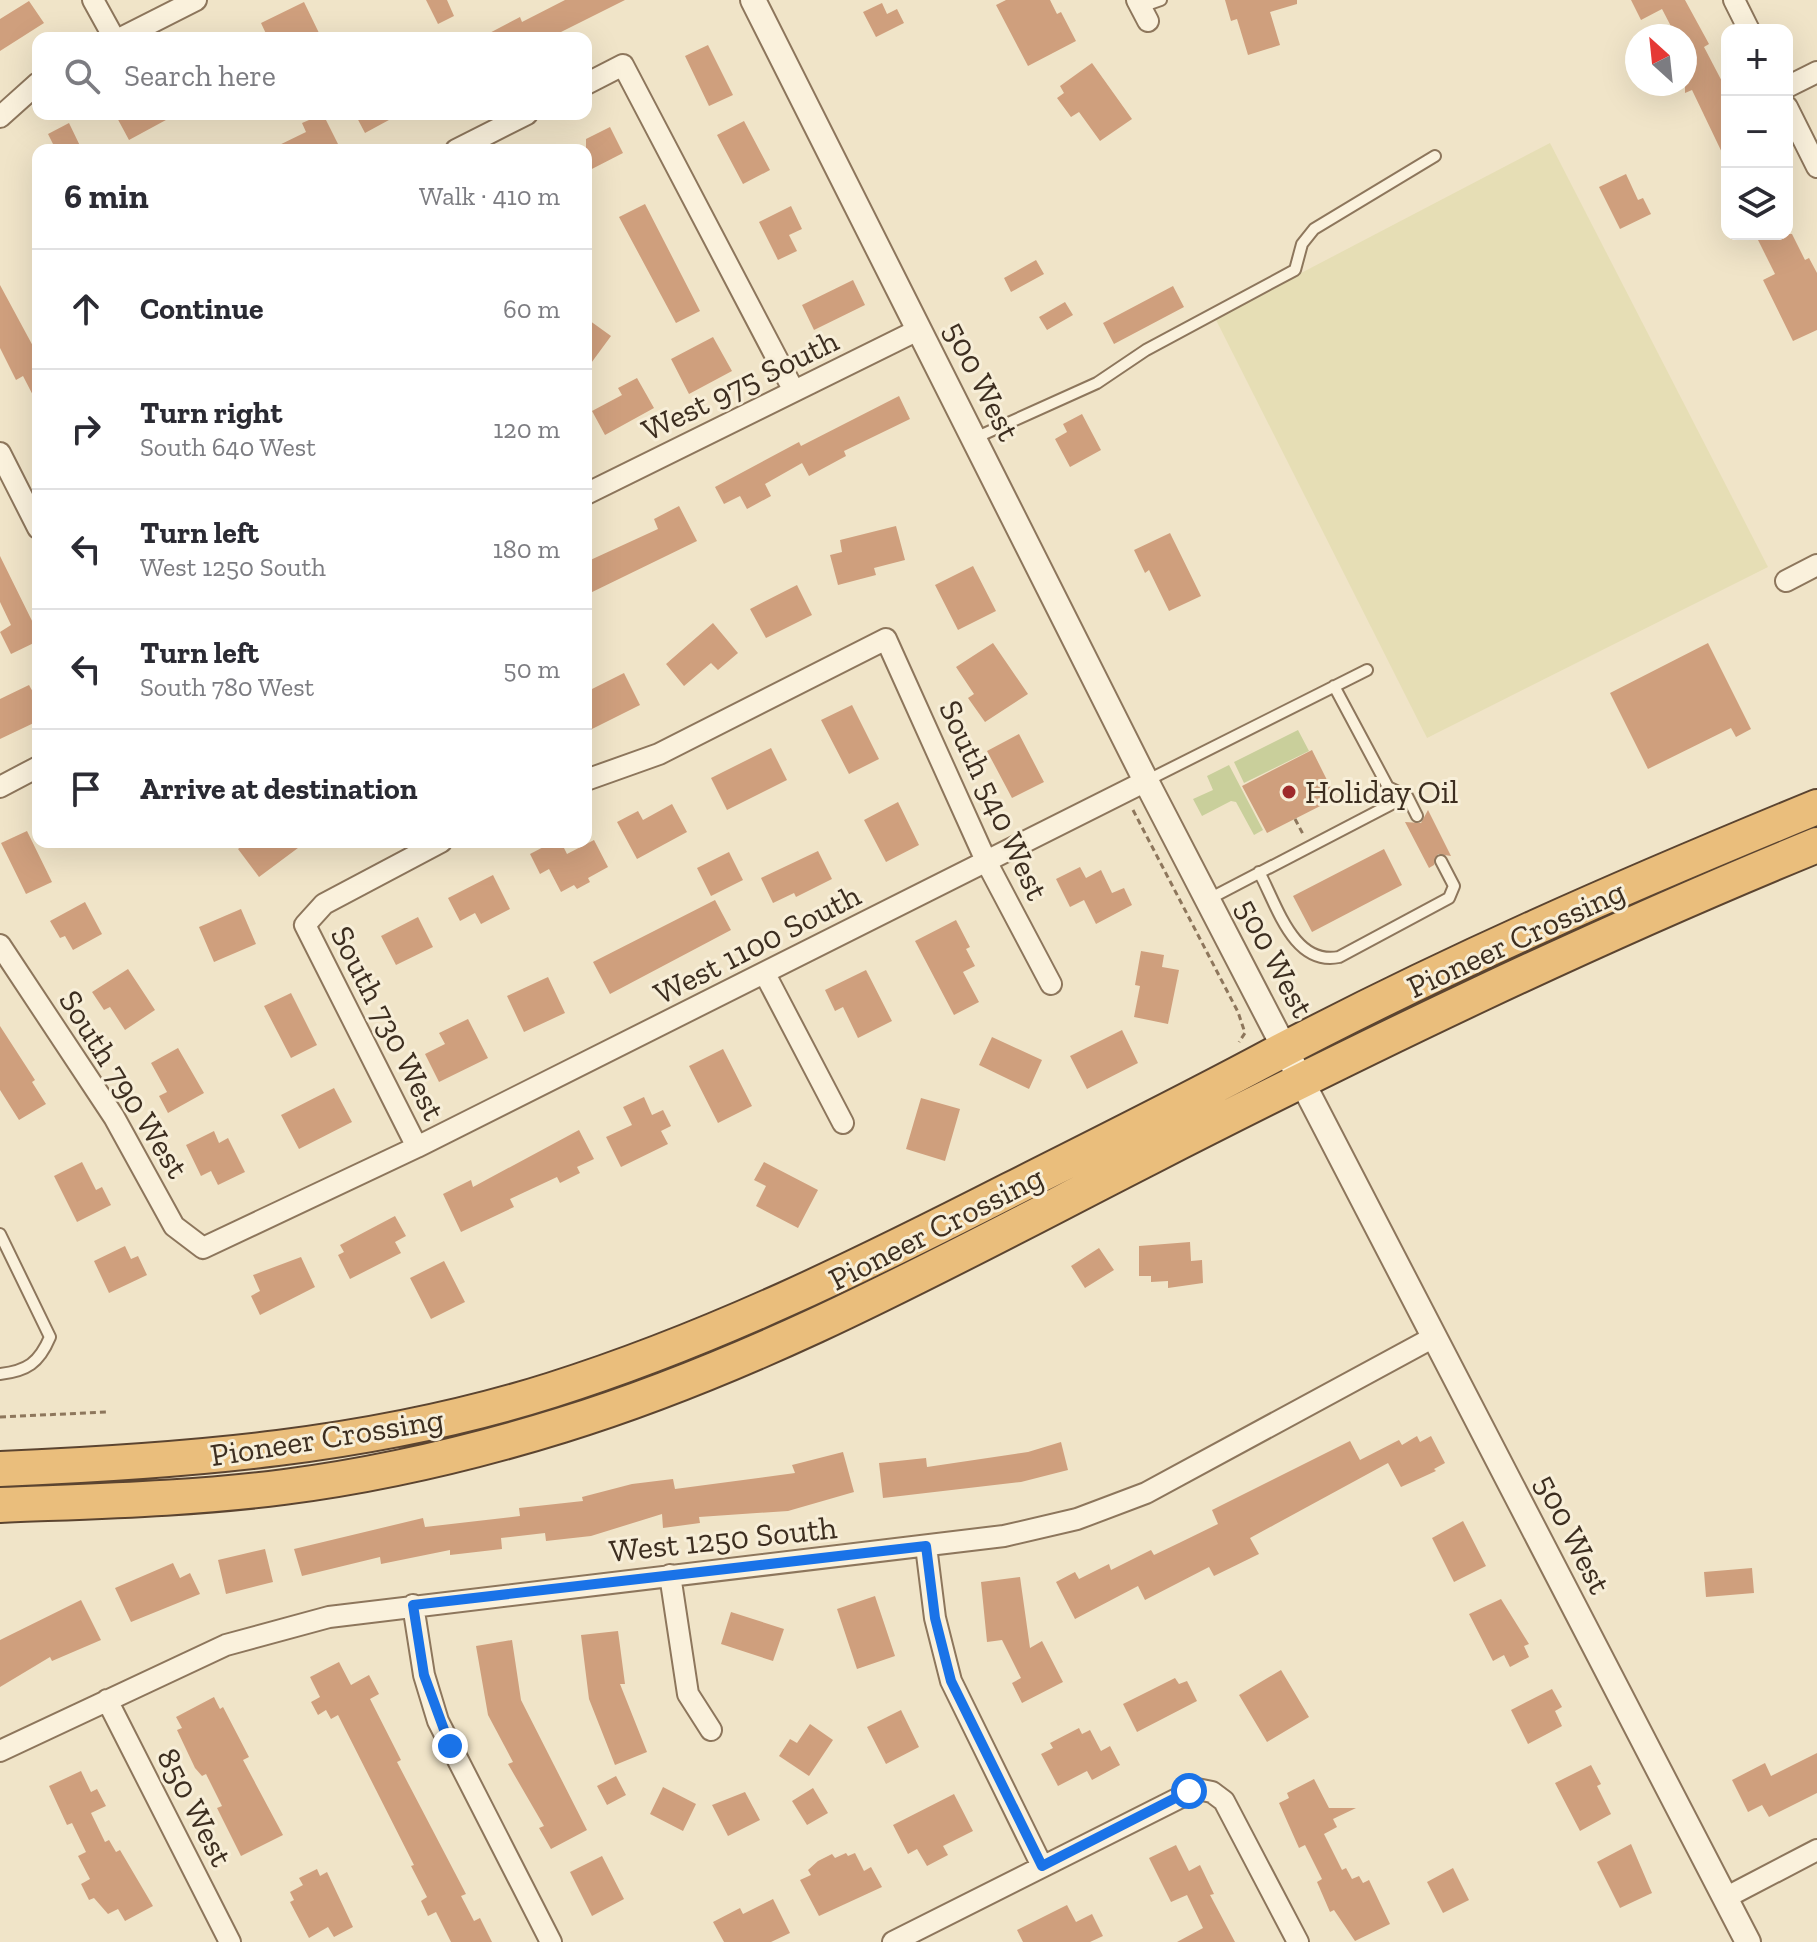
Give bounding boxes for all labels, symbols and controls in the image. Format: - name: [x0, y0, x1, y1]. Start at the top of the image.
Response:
- north arrow: [1625, 24, 1697, 96]
- map controls: [1721, 24, 1793, 240]
- button: +: [1721, 24, 1793, 96]
- search box: [32, 32, 592, 120]
- icon: search: [60, 54, 104, 98]
- text: Search here: [124, 58, 276, 94]
- button: −: [1721, 96, 1793, 168]
- button: layers: [1721, 168, 1793, 240]
- text: 6 min: [64, 176, 149, 217]
- text: Walk · 410 m: [419, 180, 560, 212]
- icon: ahead: [64, 287, 108, 331]
- text: Continue: [140, 291, 264, 327]
- text: 60 m: [503, 293, 560, 325]
- street label: 500 West: [936, 315, 1028, 447]
- street label: West 975 South: [636, 321, 844, 449]
- text: Turn right: [140, 395, 282, 431]
- icon: right: [64, 407, 108, 451]
- text: 120 m: [493, 413, 560, 445]
- text: South 640 West: [140, 431, 316, 463]
- text: Turn left: [140, 515, 259, 551]
- icon: left: [64, 527, 108, 571]
- text: 180 m: [493, 533, 560, 565]
- text: West 1250 South: [140, 551, 326, 583]
- text: Turn left: [140, 635, 259, 671]
- icon: left: [64, 647, 108, 691]
- text: 50 m: [503, 653, 560, 685]
- text: South 780 West: [140, 671, 314, 703]
- street label: South 540 West: [931, 694, 1057, 906]
- icon: arrive: [64, 767, 108, 811]
- text: Arrive at destination: [140, 771, 417, 807]
- place label: Holiday Oil: [1305, 773, 1458, 811]
- marker: Holiday Oil: [1280, 783, 1298, 801]
- street label: Pioneer Crossing: [1401, 872, 1631, 1006]
- street label: West 1100 South: [647, 876, 867, 1012]
- street label: 500 West: [1228, 892, 1322, 1024]
- street label: South 730 West: [323, 920, 453, 1127]
- street label: South 790 West: [51, 983, 197, 1185]
- street label: Pioneer Crossing: [822, 1158, 1050, 1298]
- street label: Pioneer Crossing: [208, 1400, 446, 1474]
- street label: 500 West: [1527, 1468, 1619, 1600]
- street label: West 1250 South: [607, 1508, 839, 1570]
- route end: [432, 1728, 468, 1764]
- street label: 850 West: [149, 1742, 241, 1873]
- route start: [1171, 1773, 1207, 1809]

